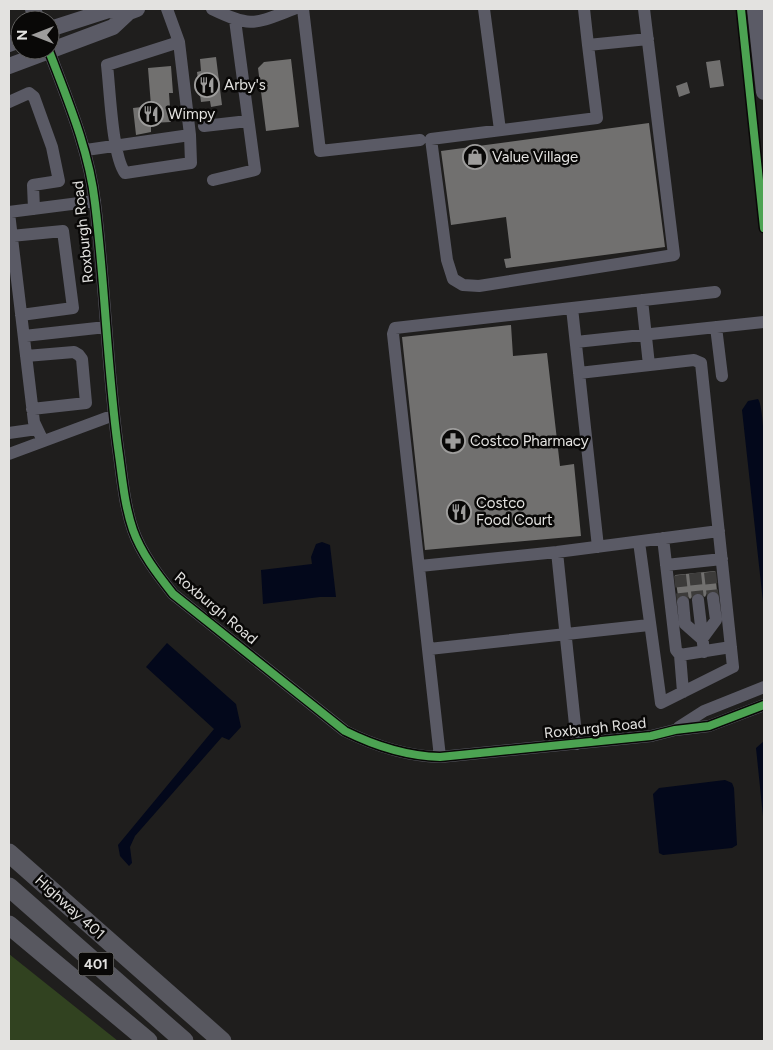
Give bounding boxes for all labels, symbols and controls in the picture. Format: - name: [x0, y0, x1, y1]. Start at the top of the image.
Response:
- north arrow: [10, 10, 60, 60]
- text: N: [14, 30, 31, 40]
- restaurant icon: Arby's: [194, 72, 220, 98]
- place label: Arby's: [224, 76, 266, 94]
- restaurant icon: Wimpy: [138, 101, 164, 127]
- place label: Wimpy: [168, 105, 215, 123]
- shop icon: Value Village: [462, 144, 488, 170]
- place label: Value Village: [492, 148, 578, 166]
- street label: Roxburgh Road: [69, 180, 97, 284]
- pharmacy icon: Costco Pharmacy: [440, 428, 466, 454]
- place label: Costco Pharmacy: [470, 432, 589, 450]
- place label: Costco Food Court: [476, 494, 553, 529]
- restaurant icon: Costco Food Court: [446, 499, 472, 525]
- street label: Roxburgh Road: [171, 568, 261, 648]
- street label: Roxburgh Road: [543, 714, 647, 742]
- street label: Highway 401: [31, 871, 109, 943]
- road number: 401: [78, 952, 114, 976]

